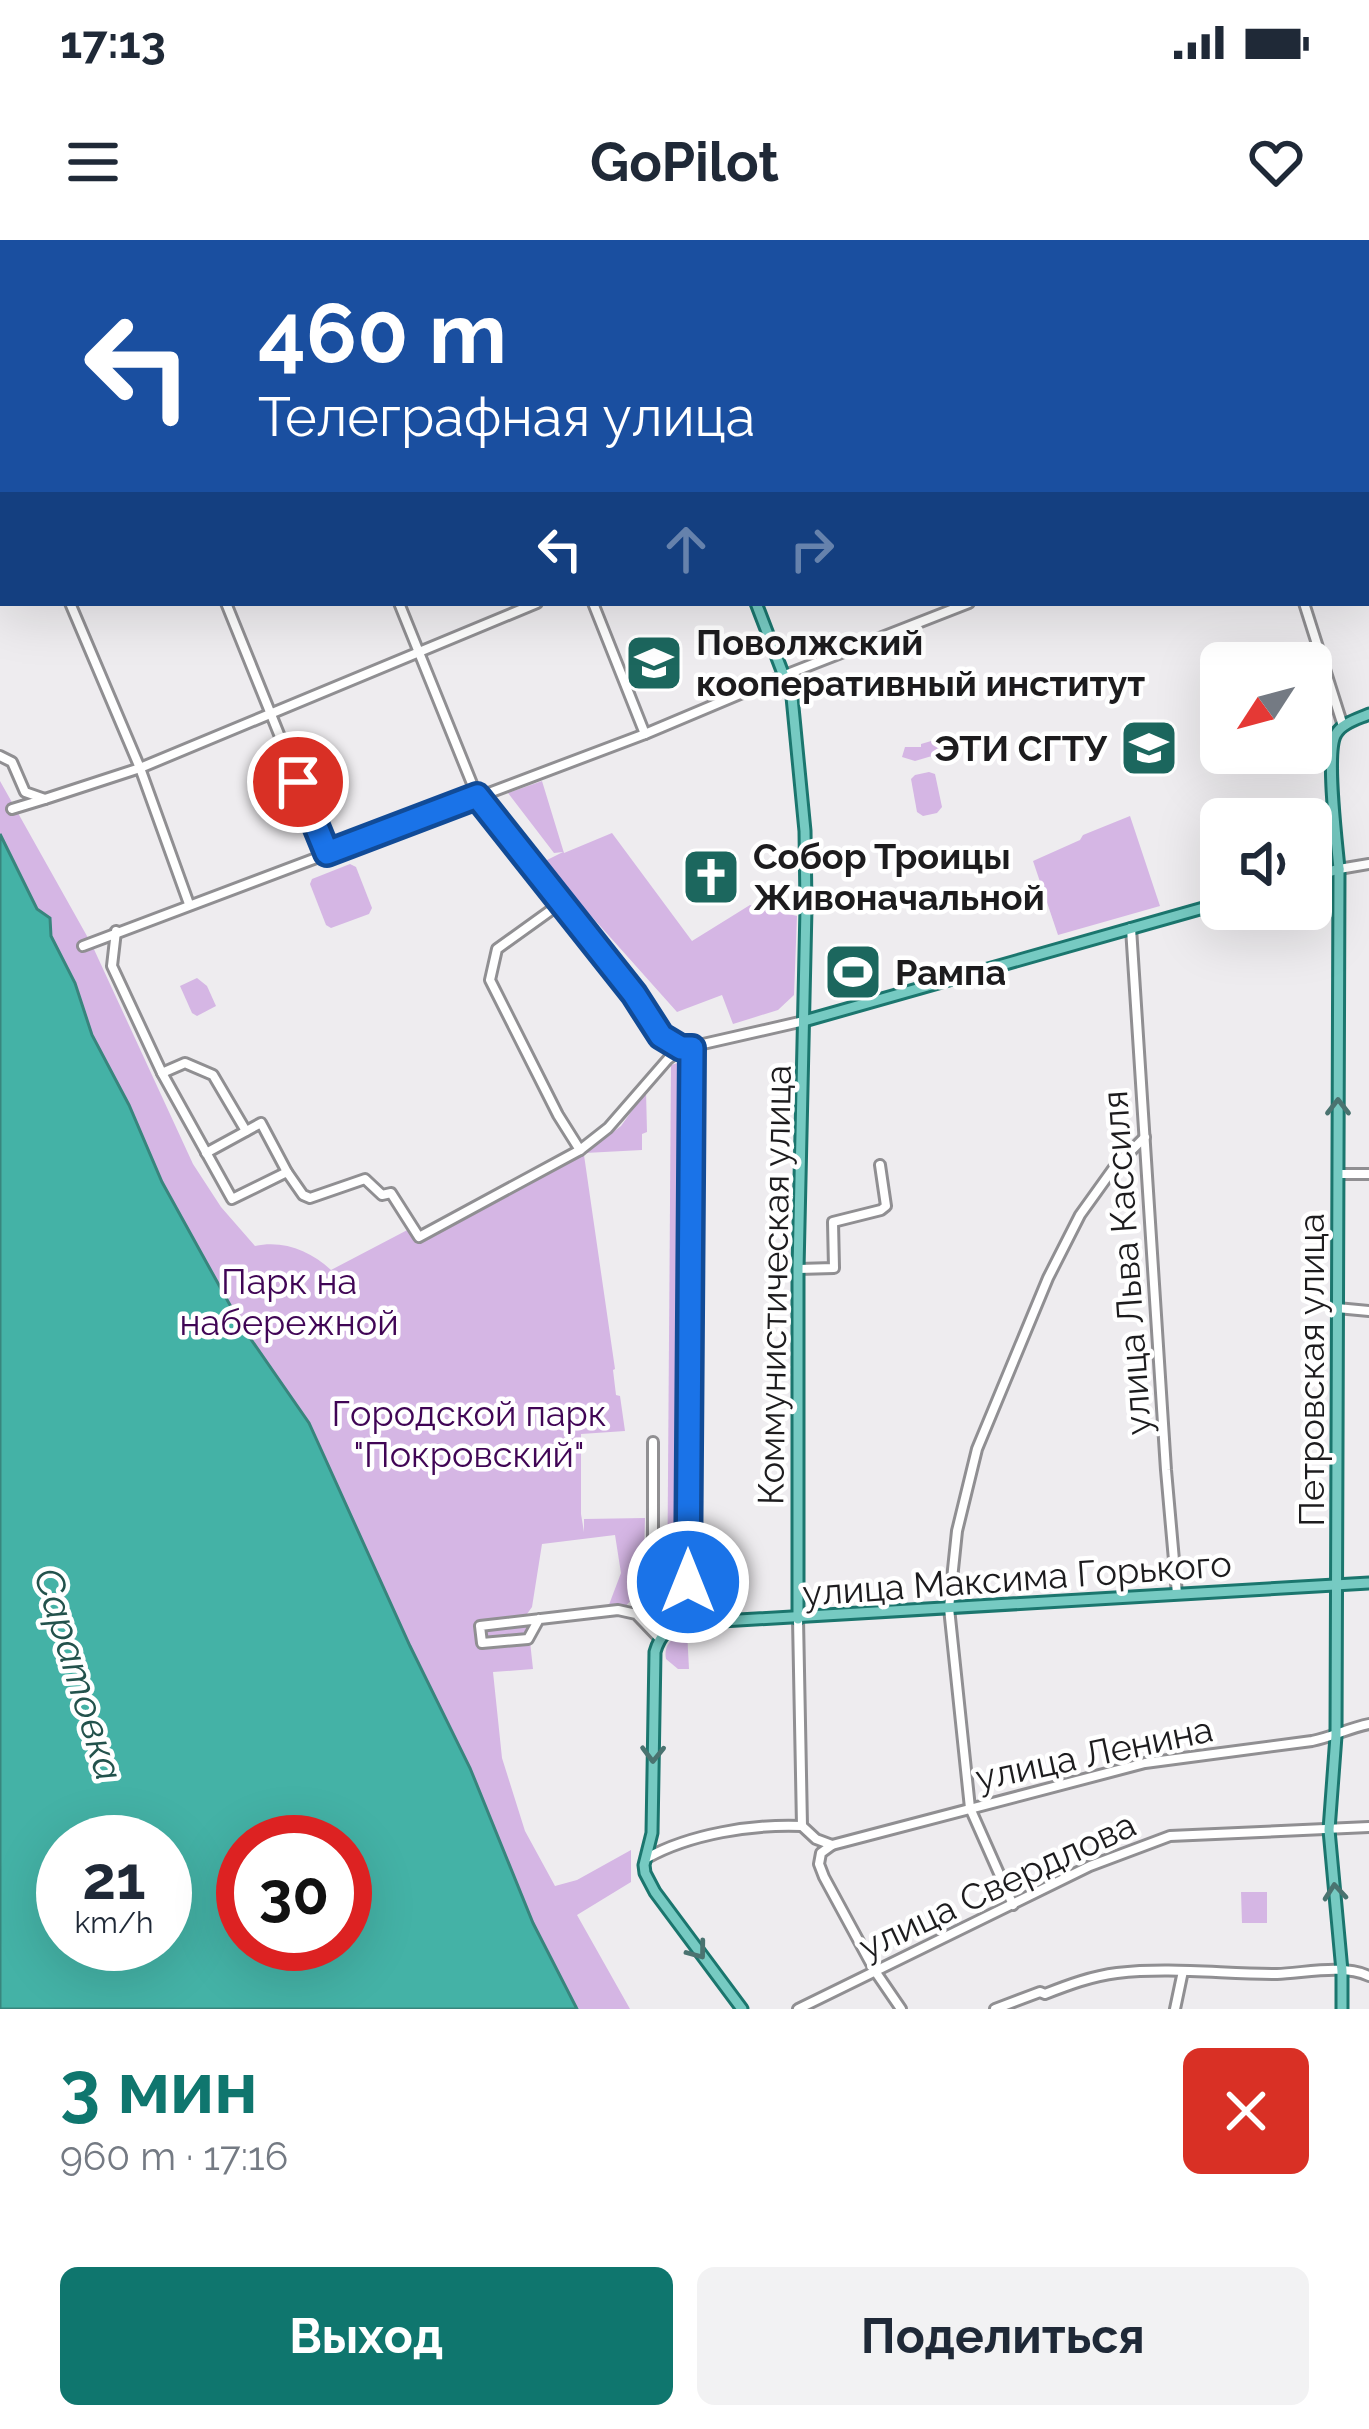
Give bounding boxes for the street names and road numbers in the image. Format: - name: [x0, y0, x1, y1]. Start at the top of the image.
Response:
- street label: Коммунистическая улица: [749, 1065, 799, 1505]
- street label: улица Льва Кассиля: [1093, 1089, 1159, 1437]
- street label: Петровская улица: [1290, 1213, 1332, 1527]
- street label: улица Максима Горького: [801, 1542, 1233, 1614]
- street label: улица Ленина: [972, 1707, 1216, 1799]
- street label: улица Свердлова: [852, 1803, 1142, 1967]

